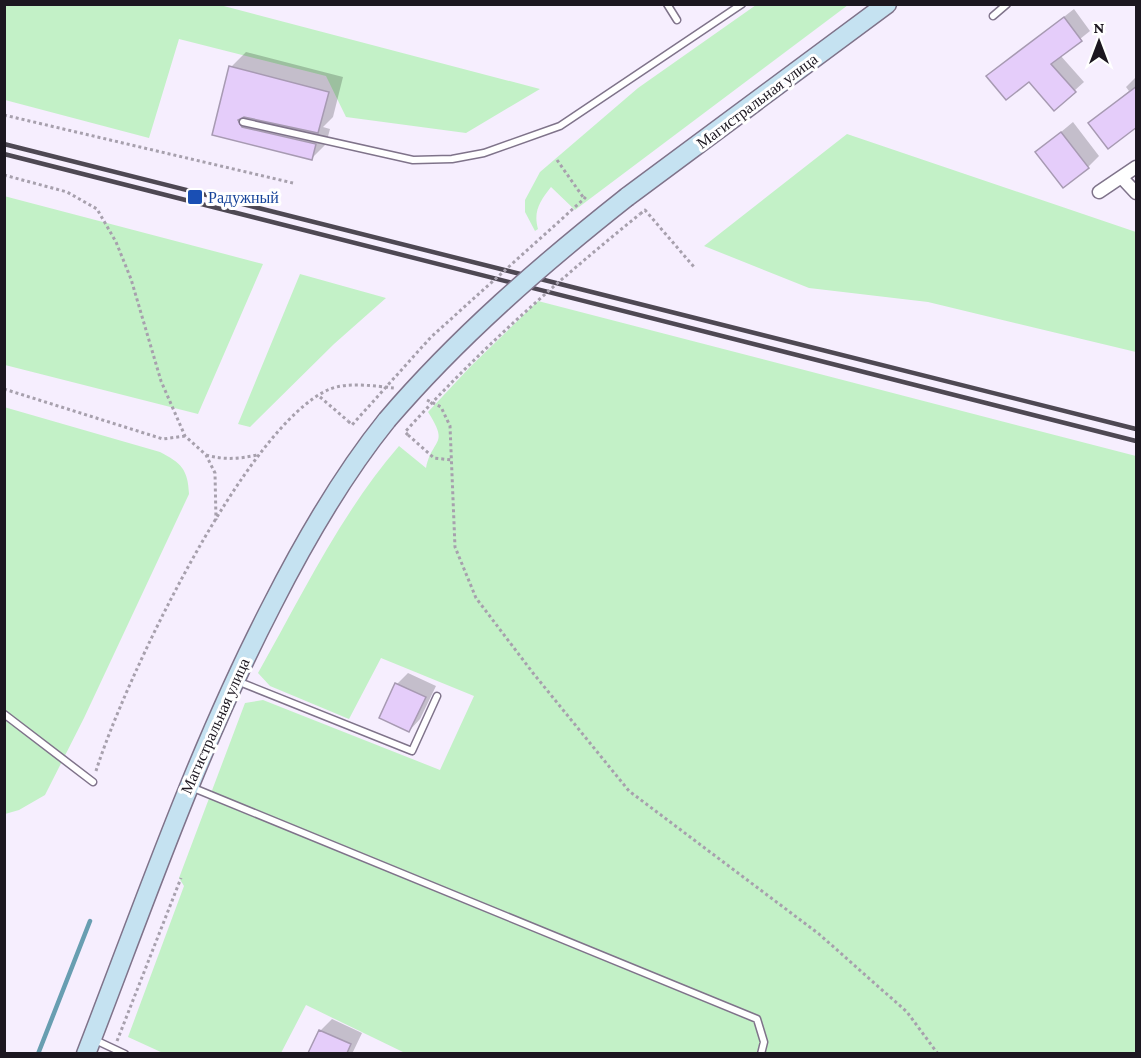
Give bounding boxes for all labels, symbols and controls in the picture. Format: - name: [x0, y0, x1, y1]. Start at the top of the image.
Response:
- north arrow: [1069, 12, 1129, 72]
- text: N: [1094, 19, 1105, 36]
- street label: Магистральная улица: [693, 50, 821, 153]
- marker: Радужный: [186, 188, 204, 206]
- place label: Радужный: [208, 189, 279, 207]
- street label: Магистральная улица: [177, 655, 254, 797]

